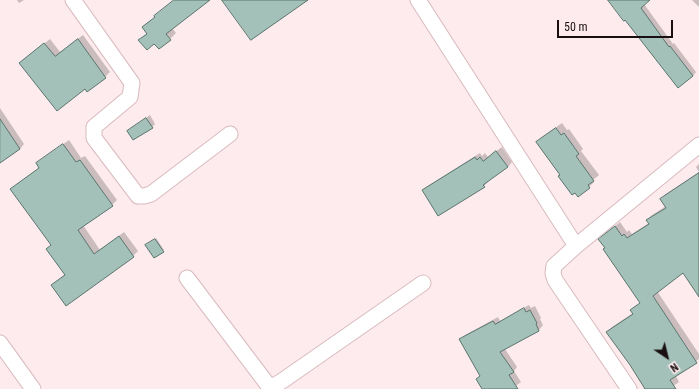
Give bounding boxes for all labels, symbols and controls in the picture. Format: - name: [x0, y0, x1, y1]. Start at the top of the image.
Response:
- scale bar: [559, 12, 675, 38]
- text: 50 m: [564, 20, 588, 34]
- north arrow: [647, 337, 687, 377]
- text: N: [668, 360, 681, 374]

